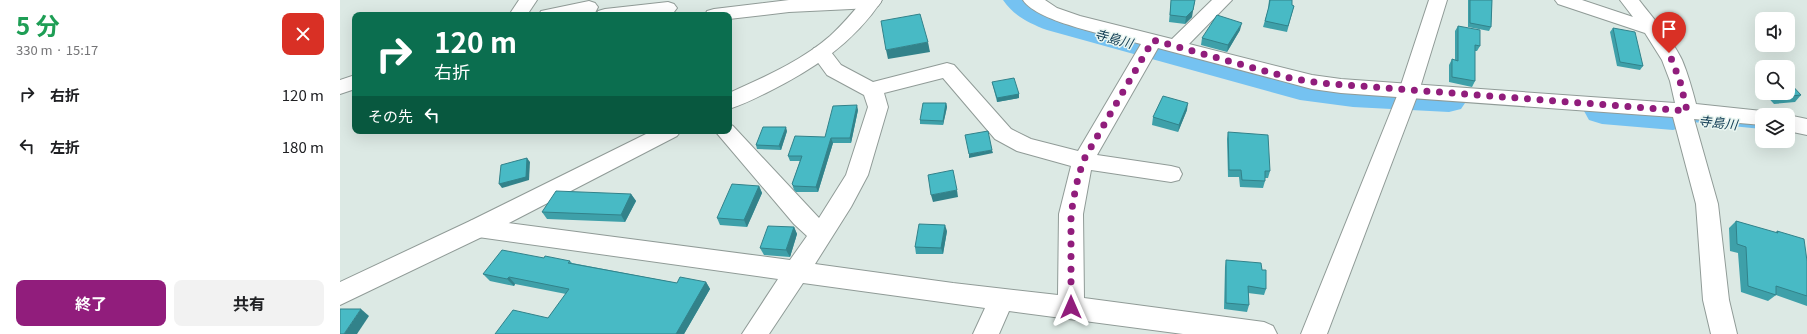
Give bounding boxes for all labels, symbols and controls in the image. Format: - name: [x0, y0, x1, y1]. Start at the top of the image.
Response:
- text: 5 分: [16, 7, 60, 42]
- pin: [1652, 12, 1686, 53]
- map controls: [1755, 12, 1795, 148]
- button: sound: [1755, 12, 1795, 52]
- button: close: [282, 13, 324, 55]
- icon: arrive: [1658, 18, 1680, 40]
- text: 120 m: [434, 21, 517, 61]
- water label: 寺島川: [1093, 24, 1137, 53]
- icon: right: [368, 28, 420, 80]
- text: 330 m · 15:17: [16, 40, 98, 59]
- text: 右折: [434, 58, 470, 84]
- button: search: [1755, 60, 1795, 100]
- icon: right: [16, 83, 38, 105]
- text: 右折: [50, 84, 80, 105]
- text: 120 m: [282, 84, 324, 105]
- icon: left: [421, 104, 443, 126]
- text: その先: [368, 105, 413, 126]
- button: layers: [1755, 108, 1795, 148]
- water label: 寺島川: [1698, 111, 1740, 134]
- icon: left: [16, 135, 38, 157]
- text: 左折: [50, 136, 80, 157]
- text: 180 m: [282, 136, 324, 157]
- button: 終了: [16, 280, 166, 326]
- button: 共有: [174, 280, 324, 326]
- position arrow: [1050, 286, 1092, 328]

